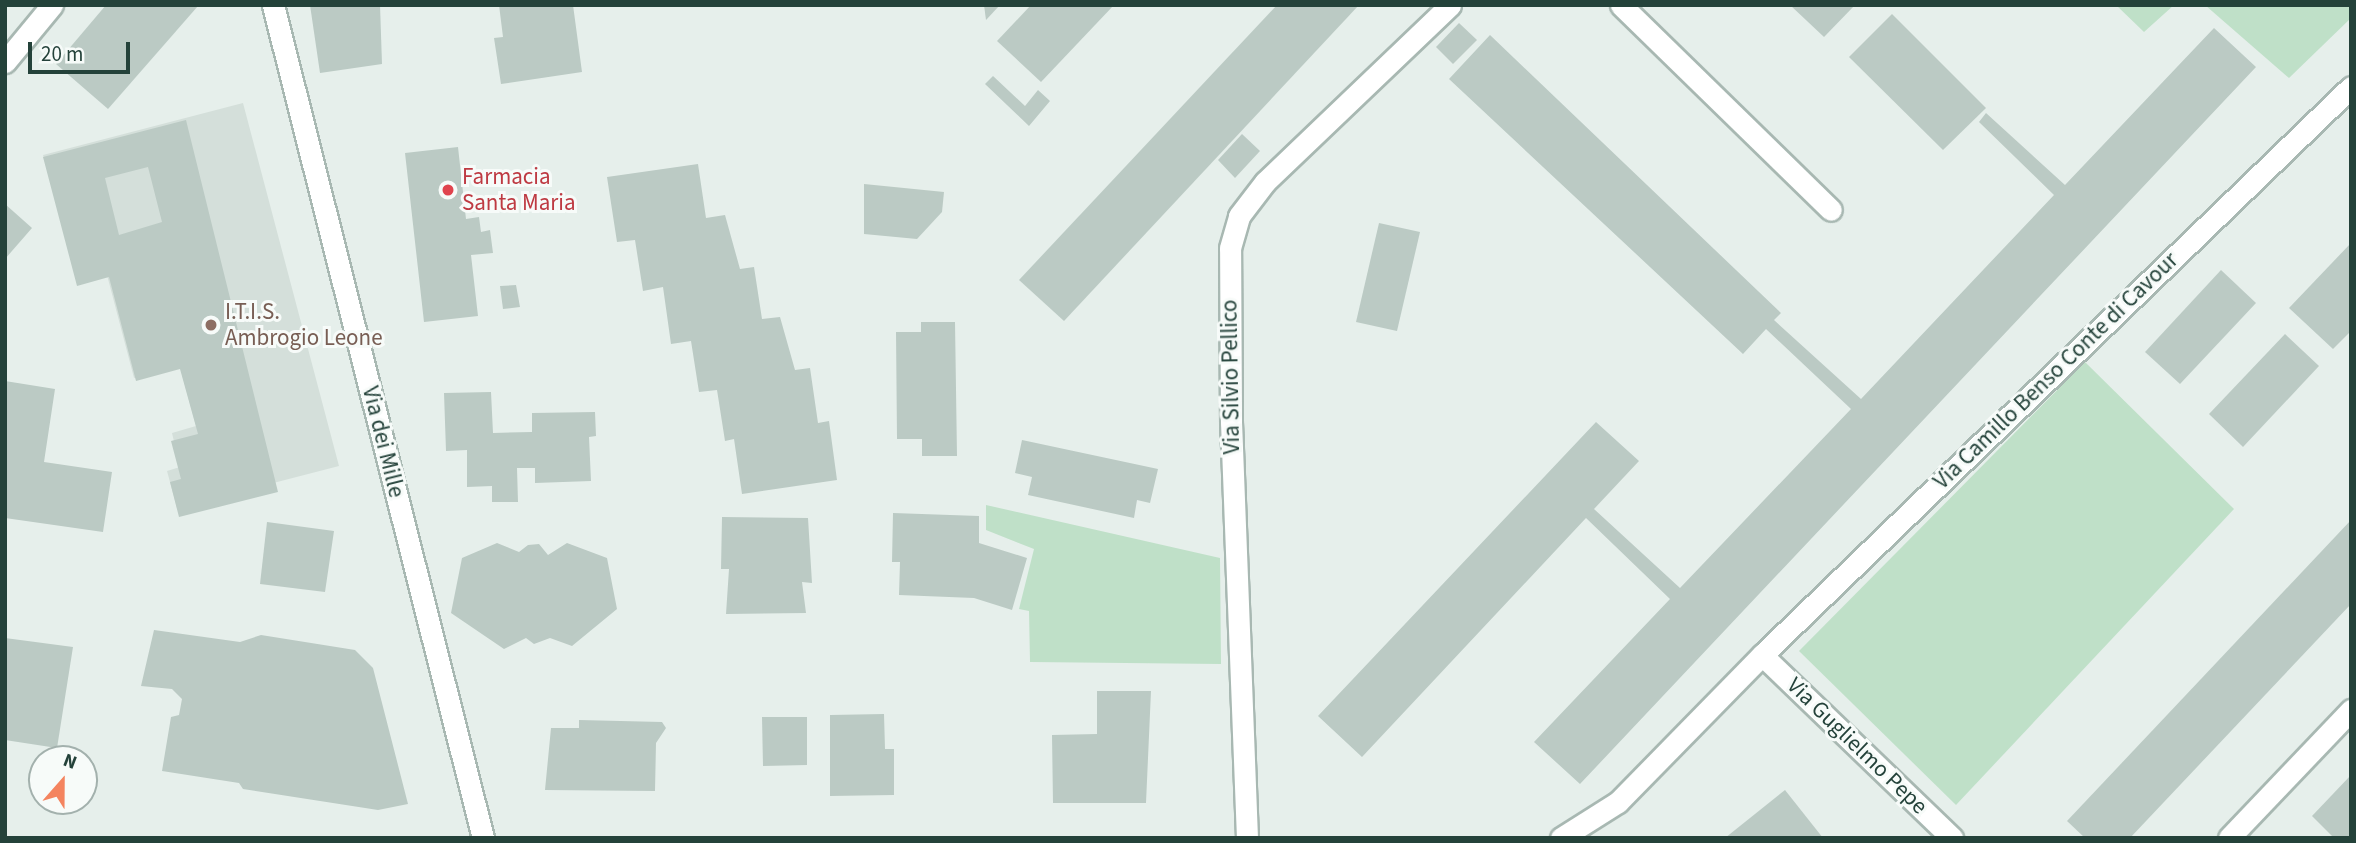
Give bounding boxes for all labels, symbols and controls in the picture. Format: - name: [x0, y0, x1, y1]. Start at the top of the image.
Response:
- scale bar: [32, 28, 133, 72]
- text: 20 m: [41, 39, 83, 69]
- place label: Farmacia Santa Maria: [462, 163, 575, 217]
- marker: Farmacia Santa Maria: [440, 182, 456, 198]
- street label: Via Camillo Benso Conte di Cavour: [1928, 247, 2184, 495]
- place label: I.T.I.S. Ambrogio Leone: [225, 298, 383, 352]
- street label: Via Silvio Pellico: [1216, 299, 1246, 455]
- marker: I.T.I.S. Ambrogio Leone: [203, 317, 219, 333]
- street label: Via dei Mille: [356, 384, 410, 500]
- street label: Via Guglielmo Pepe: [1781, 672, 1933, 820]
- north arrow: [28, 745, 98, 815]
- text: N: [59, 747, 81, 777]

